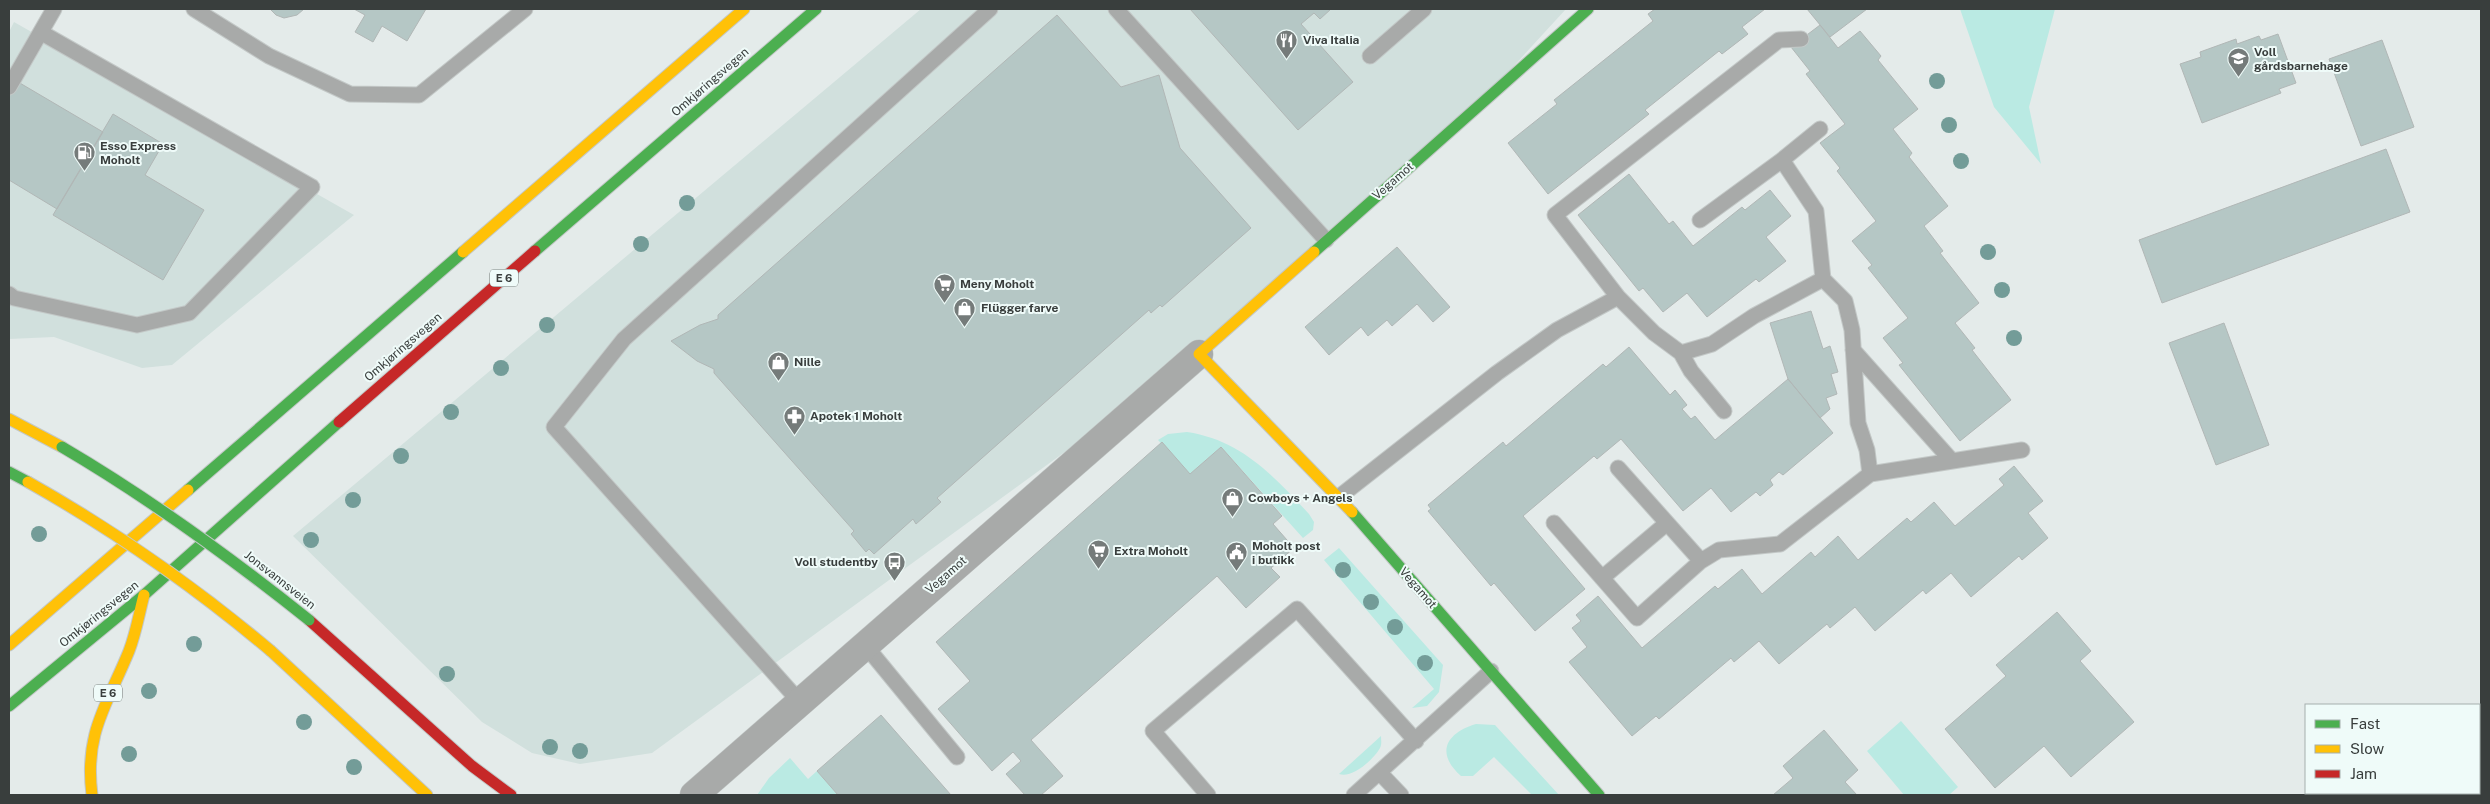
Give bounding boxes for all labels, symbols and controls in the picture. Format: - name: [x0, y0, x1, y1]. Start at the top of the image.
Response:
- restaurant icon: Viva Italia: [1275, 28, 1299, 59]
- place label: Viva Italia: [1303, 33, 1360, 47]
- street label: Omkjøringsvegen: [669, 45, 752, 119]
- place label: Voll gårdsbarnehage: [2254, 45, 2348, 73]
- school or university icon: Voll gårdsbarnehage: [2226, 47, 2250, 78]
- place label: Esso Express Moholt: [100, 139, 176, 167]
- fuel station icon: Esso Express Moholt: [72, 141, 96, 172]
- street label: Vegamot: [1370, 159, 1417, 203]
- road number: E 6: [490, 270, 518, 286]
- supermarket icon: Meny Moholt: [932, 272, 956, 303]
- place label: Meny Moholt: [960, 277, 1034, 291]
- shop icon: Flügger farve: [953, 296, 977, 327]
- place label: Flügger farve: [981, 301, 1059, 315]
- street label: Omkjøringsvegen: [362, 310, 445, 384]
- shop icon: Nille: [766, 350, 790, 381]
- place label: Nille: [794, 355, 821, 369]
- pharmacy icon: Apotek 1 Moholt: [782, 404, 806, 435]
- place label: Apotek 1 Moholt: [810, 409, 902, 423]
- shop icon: Cowboys + Angels: [1220, 486, 1244, 517]
- place label: Cowboys + Angels: [1248, 491, 1352, 505]
- supermarket icon: Extra Moholt: [1086, 539, 1110, 570]
- place label: Moholt post i butikk: [1252, 539, 1320, 567]
- public building icon: Moholt post i butikk: [1224, 541, 1248, 572]
- place label: Extra Moholt: [1114, 544, 1188, 558]
- street label: Jonsvannsveien: [242, 548, 318, 612]
- bus stop icon: Voll studentby: [882, 550, 906, 581]
- street label: Vegamot: [923, 553, 970, 597]
- place label: Voll studentby: [795, 555, 878, 569]
- street label: Vegamot: [1396, 565, 1440, 612]
- street label: Omkjøringsvegen: [57, 578, 141, 650]
- road number: E 6: [94, 684, 122, 701]
- legend: [2305, 704, 2480, 794]
- text: Fast: [2350, 715, 2380, 732]
- text: Slow: [2350, 740, 2385, 757]
- text: Jam: [2350, 765, 2377, 782]

